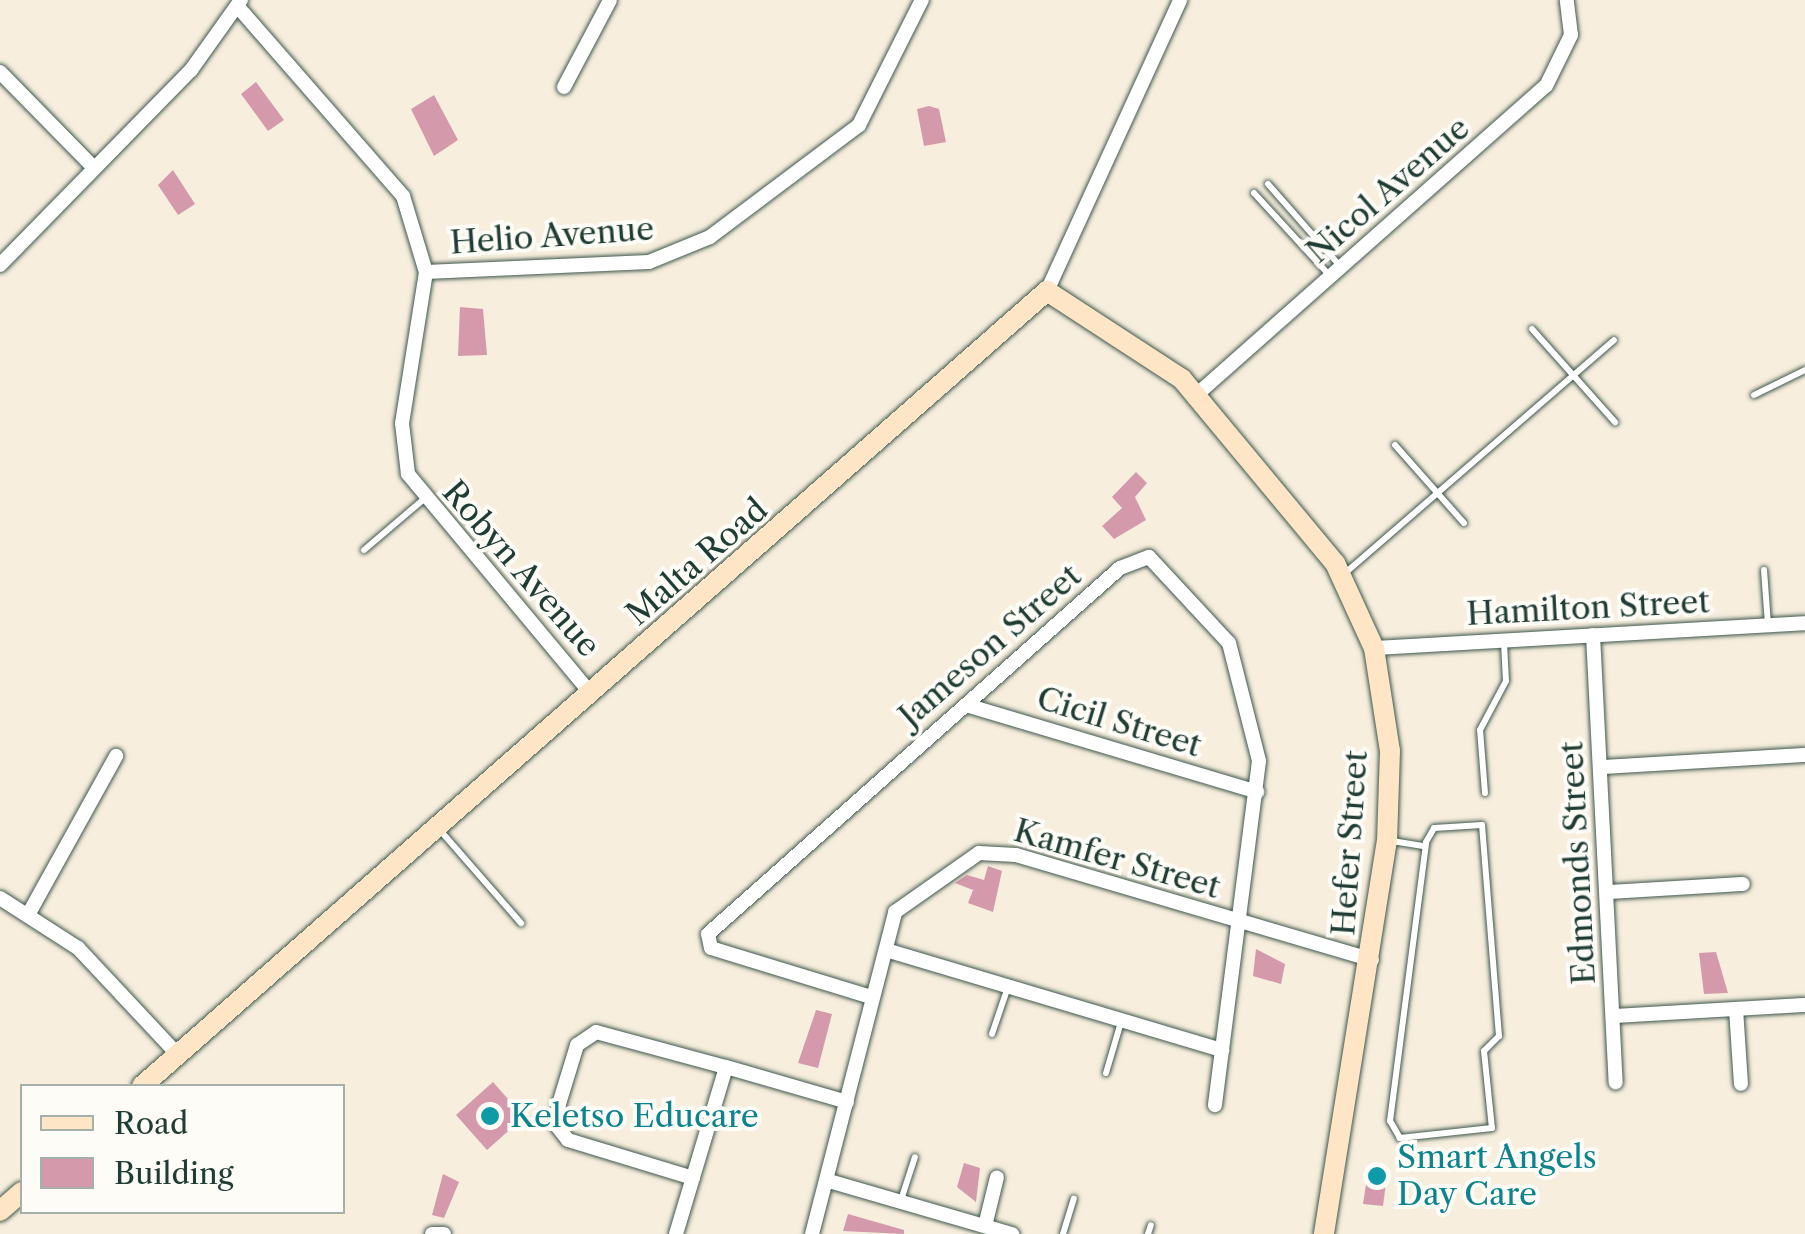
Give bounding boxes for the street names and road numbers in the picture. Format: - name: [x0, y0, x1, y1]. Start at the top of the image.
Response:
- street label: Nicol Avenue: [1298, 109, 1478, 271]
- street label: Helio Avenue: [448, 210, 656, 262]
- street label: Robyn Avenue: [434, 473, 608, 665]
- street label: Malta Road: [619, 490, 775, 634]
- street label: Jameson Street: [891, 557, 1089, 735]
- street label: Hamilton Street: [1466, 582, 1710, 634]
- street label: Cicil Street: [1032, 679, 1206, 765]
- street label: Edmonds Street: [1552, 740, 1604, 986]
- street label: Hefer Street: [1324, 749, 1376, 937]
- street label: Kamfer Street: [1009, 811, 1225, 907]

